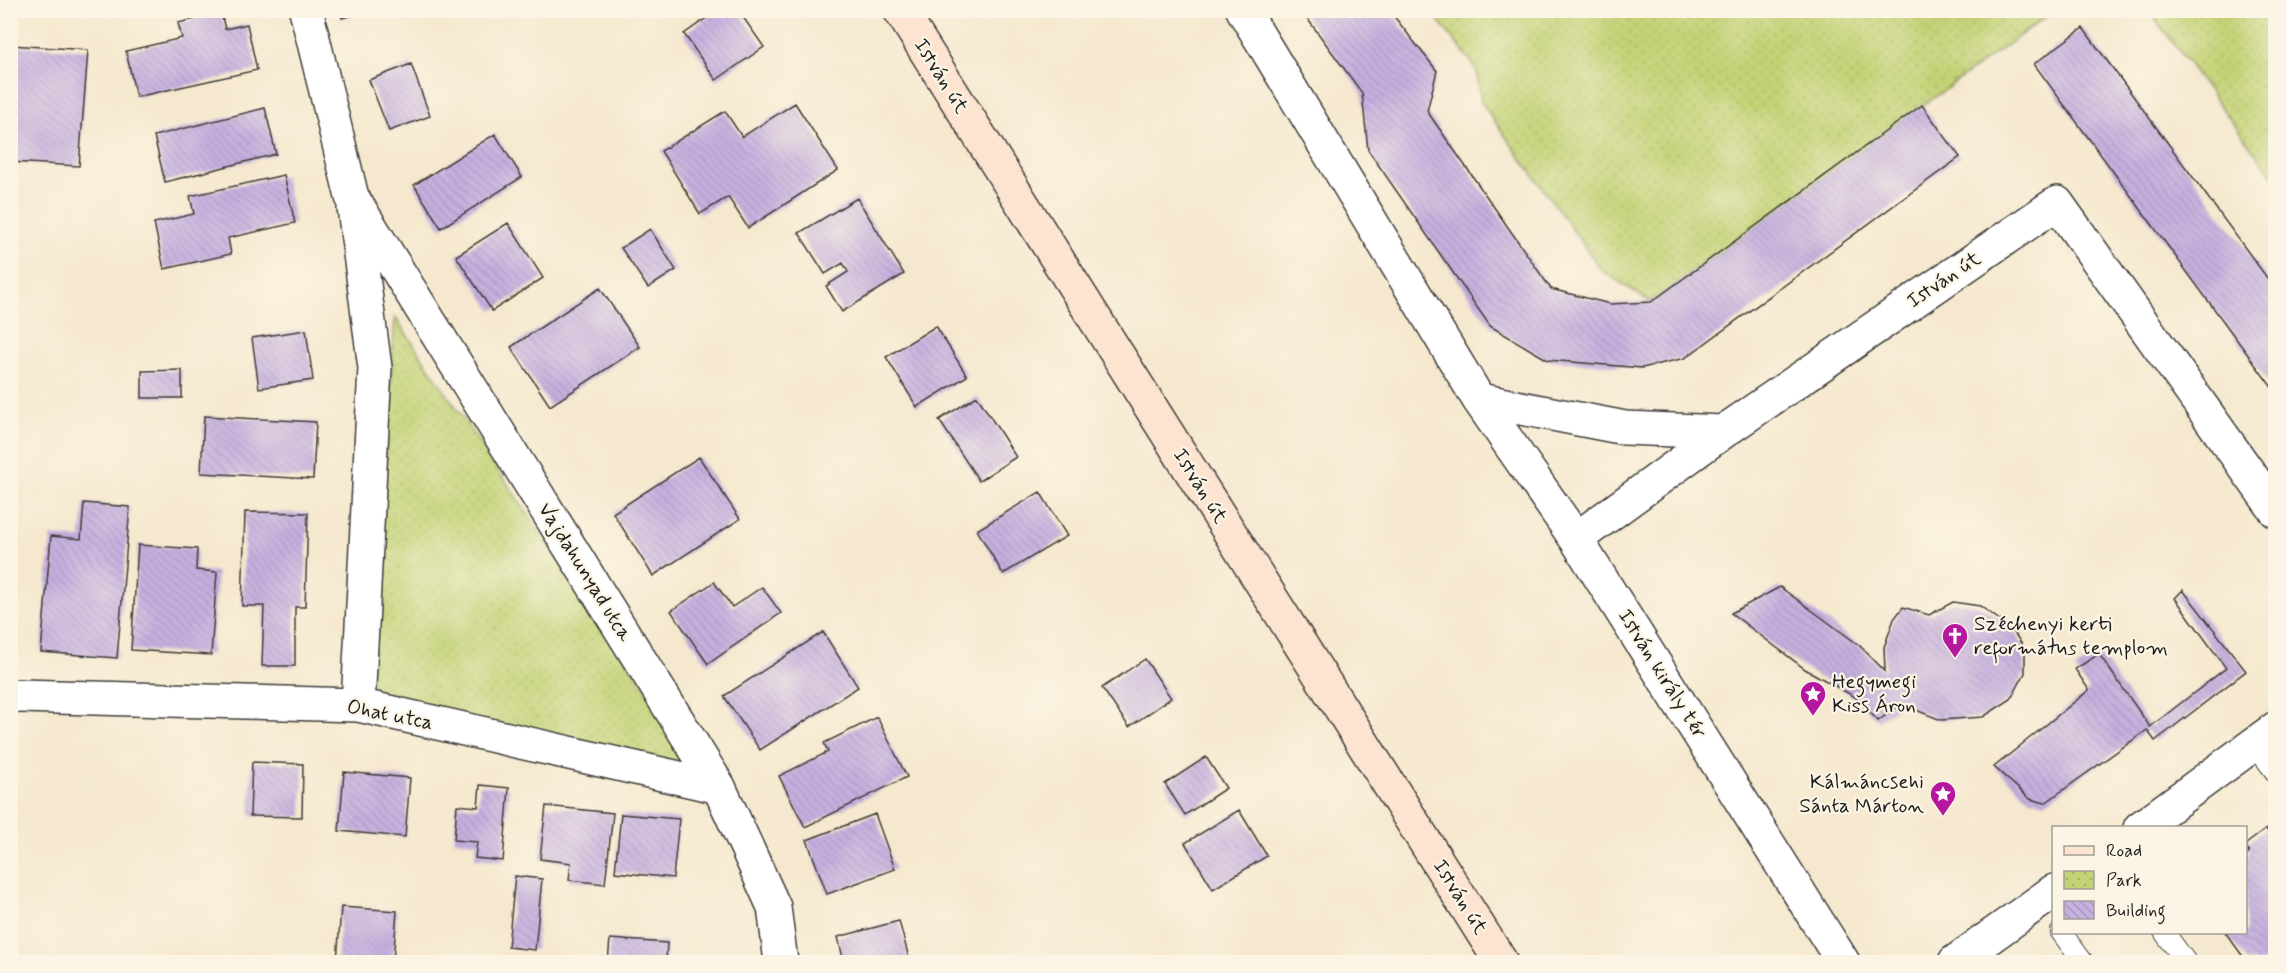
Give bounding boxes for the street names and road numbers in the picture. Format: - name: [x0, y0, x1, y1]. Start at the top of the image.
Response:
- street label: István út: [907, 33, 975, 119]
- street label: István út: [1901, 245, 1987, 315]
- street label: István út: [1166, 443, 1234, 529]
- street label: Vajdahunyad utca: [531, 497, 639, 647]
- street label: István király tér: [1611, 604, 1713, 744]
- street label: Ohat utca: [345, 693, 435, 737]
- street label: István út: [1426, 854, 1494, 940]

